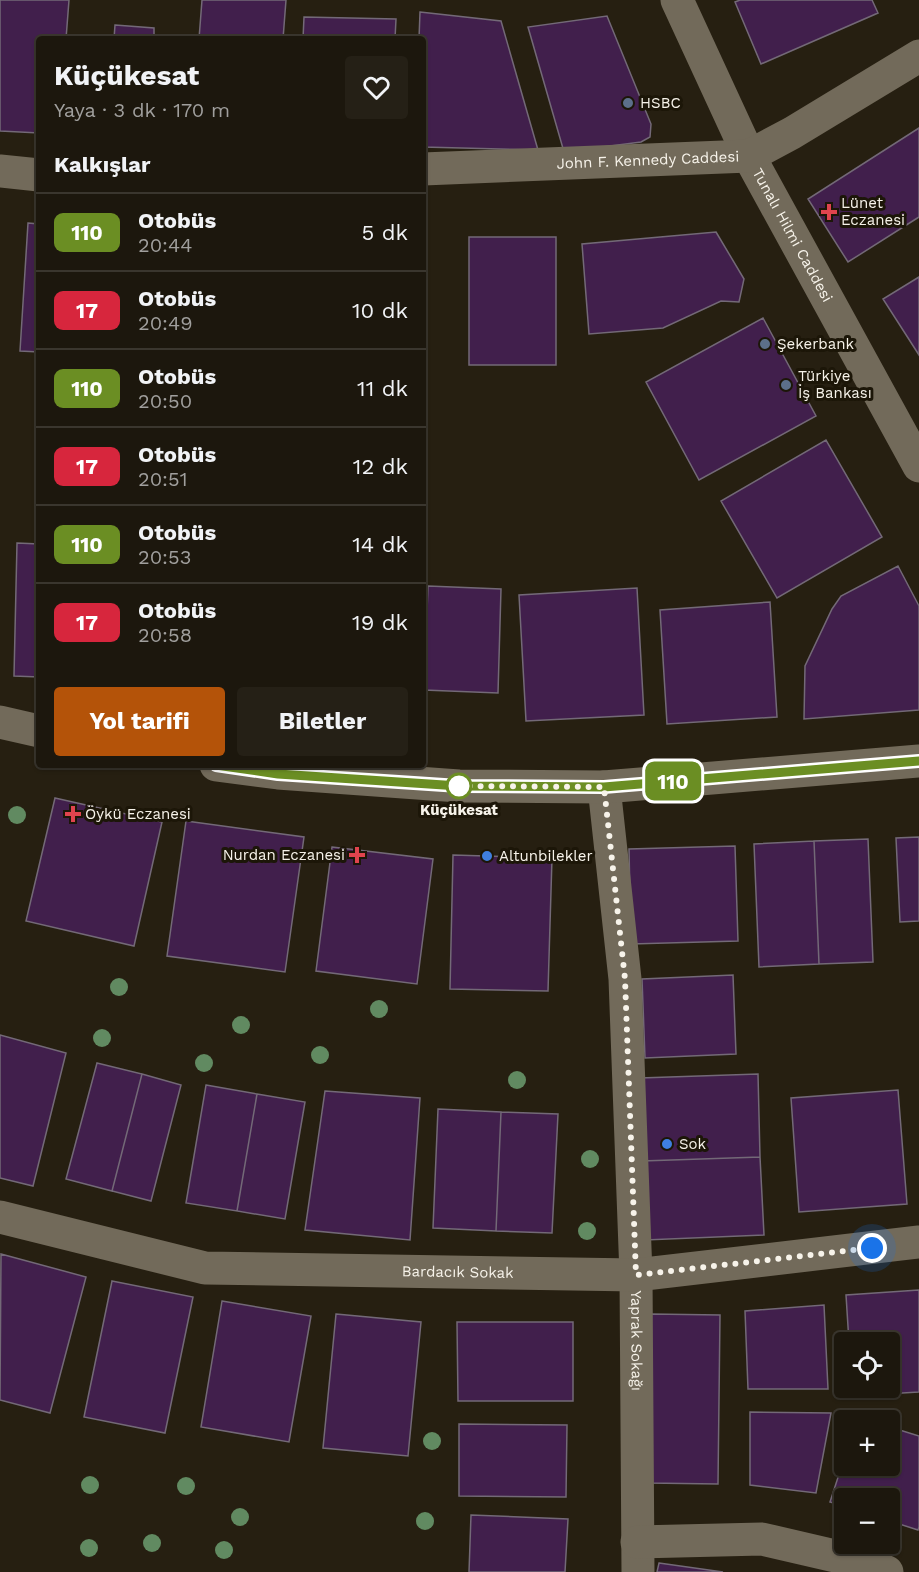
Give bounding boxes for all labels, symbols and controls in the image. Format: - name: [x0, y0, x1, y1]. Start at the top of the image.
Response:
- button: heart: [345, 56, 408, 119]
- text: Küçükesat: [54, 59, 199, 92]
- place label: HSBC: [640, 94, 681, 112]
- marker: HSBC: [621, 96, 635, 110]
- text: Yaya · 3 dk · 170 m: [54, 98, 230, 122]
- street label: John F. Kennedy Caddesi: [556, 147, 740, 173]
- text: Kalkışlar: [54, 152, 150, 177]
- street label: Tunalı Hilmi Caddesi: [748, 165, 836, 305]
- place label: Lünet Eczanesi: [841, 194, 905, 229]
- marker: Lünet Eczanesi: [822, 205, 836, 219]
- text: Otobüs: [138, 208, 216, 233]
- text: 110: [71, 220, 103, 245]
- text: 5 dk: [361, 220, 408, 245]
- text: 20:44: [138, 233, 192, 257]
- text: Otobüs: [138, 286, 216, 311]
- text: 17: [76, 298, 98, 323]
- text: 10 dk: [352, 298, 408, 323]
- text: 20:49: [138, 311, 193, 335]
- place label: Şekerbank: [777, 335, 854, 353]
- marker: Şekerbank: [758, 337, 772, 351]
- text: Otobüs: [138, 364, 216, 389]
- place label: Türkiye İş Bankası: [798, 367, 872, 402]
- text: 110: [71, 376, 103, 401]
- text: 11 dk: [357, 376, 408, 401]
- marker: Türkiye İş Bankası: [779, 378, 793, 392]
- text: 20:50: [138, 389, 192, 413]
- text: Otobüs: [138, 442, 216, 467]
- text: 17: [76, 454, 98, 479]
- text: 12 dk: [353, 454, 408, 479]
- text: 20:51: [138, 467, 187, 491]
- text: Otobüs: [138, 520, 216, 545]
- text: 110: [71, 532, 103, 557]
- text: 14 dk: [352, 532, 408, 557]
- text: 20:53: [138, 545, 191, 569]
- text: Otobüs: [138, 598, 216, 623]
- text: 17: [76, 610, 98, 635]
- text: 19 dk: [352, 610, 408, 635]
- text: 20:58: [138, 623, 192, 647]
- button: Yol tarifi: [54, 687, 225, 756]
- button: Biletler: [237, 687, 408, 756]
- line badge: 110: [638, 762, 708, 800]
- text: 110: [657, 769, 689, 794]
- marker: Küçükesat: [446, 773, 472, 799]
- place label: Küçükesat: [420, 801, 498, 819]
- place label: Öykü Eczanesi: [85, 805, 191, 823]
- marker: Öykü Eczanesi: [66, 807, 80, 821]
- place label: Nurdan Eczanesi: [223, 846, 345, 864]
- place label: Altunbilekler: [499, 847, 593, 865]
- marker: Nurdan Eczanesi: [350, 848, 364, 862]
- marker: Altunbilekler: [480, 849, 494, 863]
- place label: Sok: [679, 1135, 707, 1153]
- marker: Sok: [660, 1137, 674, 1151]
- your location: [857, 1233, 887, 1263]
- street label: Bardacık Sokak: [402, 1262, 514, 1282]
- street label: Yaprak Sokağı: [627, 1290, 646, 1391]
- map controls: [834, 1332, 900, 1554]
- button: locate: [834, 1332, 900, 1398]
- button: +: [834, 1410, 900, 1476]
- button: −: [834, 1488, 900, 1554]

